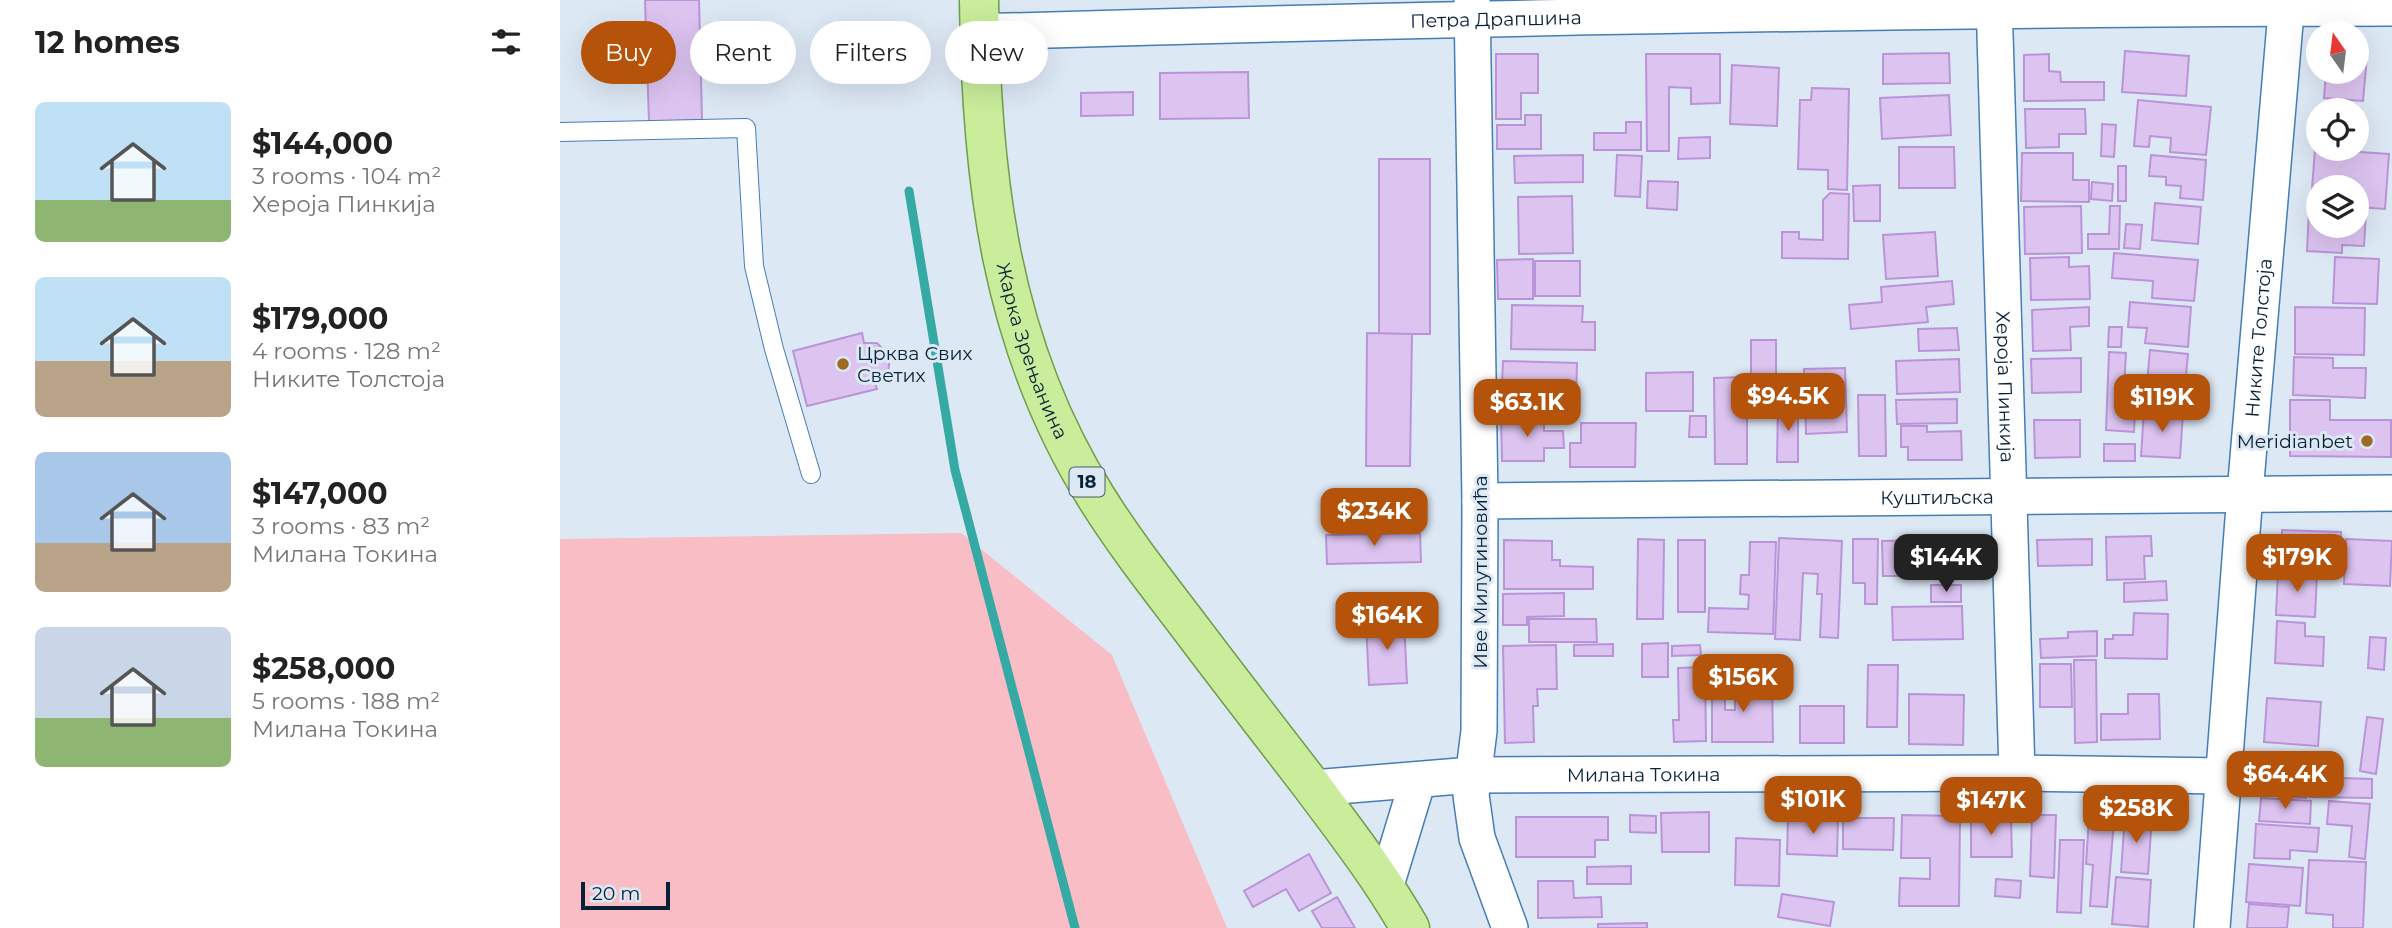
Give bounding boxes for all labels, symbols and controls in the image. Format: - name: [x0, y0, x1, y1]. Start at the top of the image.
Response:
- street label: Петра Драпшина: [1410, 6, 1582, 32]
- chip: Buy: [581, 21, 676, 84]
- chip: Rent: [690, 21, 796, 84]
- chip: Filters: [810, 21, 931, 84]
- chip: New: [945, 21, 1048, 84]
- north arrow: [2306, 21, 2370, 84]
- map controls: [2306, 21, 2369, 238]
- icon: filters: [487, 23, 525, 61]
- text: 12 homes: [35, 24, 180, 61]
- button: locate: [2306, 98, 2369, 161]
- text: $144,000: [252, 125, 393, 162]
- icon: home: [91, 130, 175, 214]
- text: 3 rooms · 104 m²: [252, 162, 441, 190]
- button: layers: [2306, 175, 2369, 238]
- text: Хероја Пинкија: [252, 190, 436, 218]
- street label: Никите Толстоја: [2240, 257, 2276, 418]
- street label: Жарка Зрењанина: [992, 260, 1073, 443]
- text: $179,000: [252, 300, 389, 337]
- icon: home: [91, 305, 175, 389]
- street label: Хероја Пинкија: [1992, 311, 2019, 463]
- text: 4 rooms · 128 m²: [252, 337, 441, 365]
- place label: Црква Свих Светих: [857, 342, 973, 387]
- marker: Црква Свих Светих: [835, 356, 851, 372]
- text: Никите Толстоја: [252, 365, 445, 393]
- pin: $94.5K: [1731, 374, 1845, 433]
- pin: $119K: [2113, 374, 2211, 434]
- pin: $63.1K: [1470, 380, 1584, 439]
- text: $94.5K: [1747, 382, 1829, 410]
- text: $119K: [2130, 383, 2194, 411]
- text: $63.1K: [1490, 388, 1564, 416]
- place label: Meridianbet: [2237, 430, 2353, 453]
- marker: Meridianbet: [2359, 433, 2375, 449]
- road number: 18: [1070, 468, 1104, 496]
- text: $147,000: [252, 475, 388, 512]
- street label: Иве Милутиновића: [1469, 475, 1492, 669]
- icon: home: [91, 480, 175, 564]
- street label: Куштиљска: [1880, 485, 1994, 509]
- pin: $234K: [1325, 489, 1423, 548]
- text: $234K: [1337, 497, 1411, 525]
- text: 3 rooms · 83 m²: [252, 512, 430, 540]
- pin: $144K: [1897, 534, 1995, 594]
- pin: $179K: [2248, 534, 2346, 594]
- text: Милана Токина: [252, 540, 438, 568]
- text: $144K: [1910, 543, 1982, 571]
- text: $179K: [2262, 543, 2332, 571]
- pin: $164K: [1338, 592, 1436, 652]
- text: $164K: [1352, 601, 1422, 629]
- text: $258,000: [252, 650, 395, 687]
- pin: $156K: [1694, 654, 1792, 714]
- icon: home: [91, 655, 175, 739]
- text: $156K: [1709, 663, 1777, 691]
- text: 5 rooms · 188 m²: [252, 687, 440, 715]
- text: Милана Токина: [252, 715, 438, 743]
- pin: $64.4K: [2228, 752, 2342, 811]
- text: $64.4K: [2243, 760, 2327, 788]
- street label: Милана Токина: [1567, 763, 1720, 786]
- pin: $101K: [1764, 776, 1862, 836]
- pin: $147K: [1942, 778, 2040, 837]
- text: $101K: [1780, 785, 1846, 813]
- text: $147K: [1956, 786, 2026, 814]
- pin: $258K: [2087, 786, 2185, 845]
- text: $258K: [2099, 794, 2173, 822]
- scale bar: [581, 879, 670, 911]
- text: 20 m: [592, 882, 640, 905]

